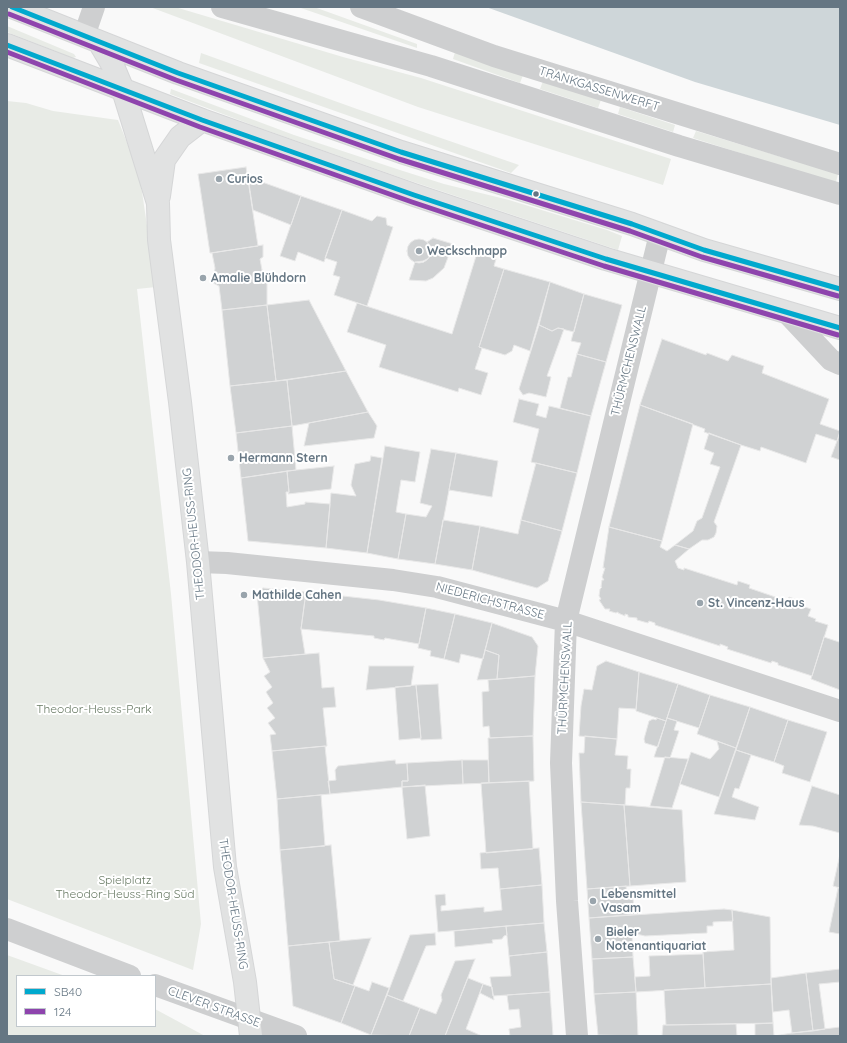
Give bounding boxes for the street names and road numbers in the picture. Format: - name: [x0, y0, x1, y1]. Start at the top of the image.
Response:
- street label: TRANKGASSENWERFT: [537, 64, 661, 114]
- street label: THÜRMCHENSWALL: [608, 304, 650, 418]
- street label: THEODOR-HEUSS-RING: [180, 467, 208, 601]
- street label: NIEDERICHSTRASSE: [434, 580, 546, 622]
- street label: THÜRMCHENSWALL: [555, 621, 575, 735]
- street label: THEODOR-HEUSS-RING: [216, 837, 250, 971]
- street label: CLEVER STRASSE: [166, 984, 262, 1030]

